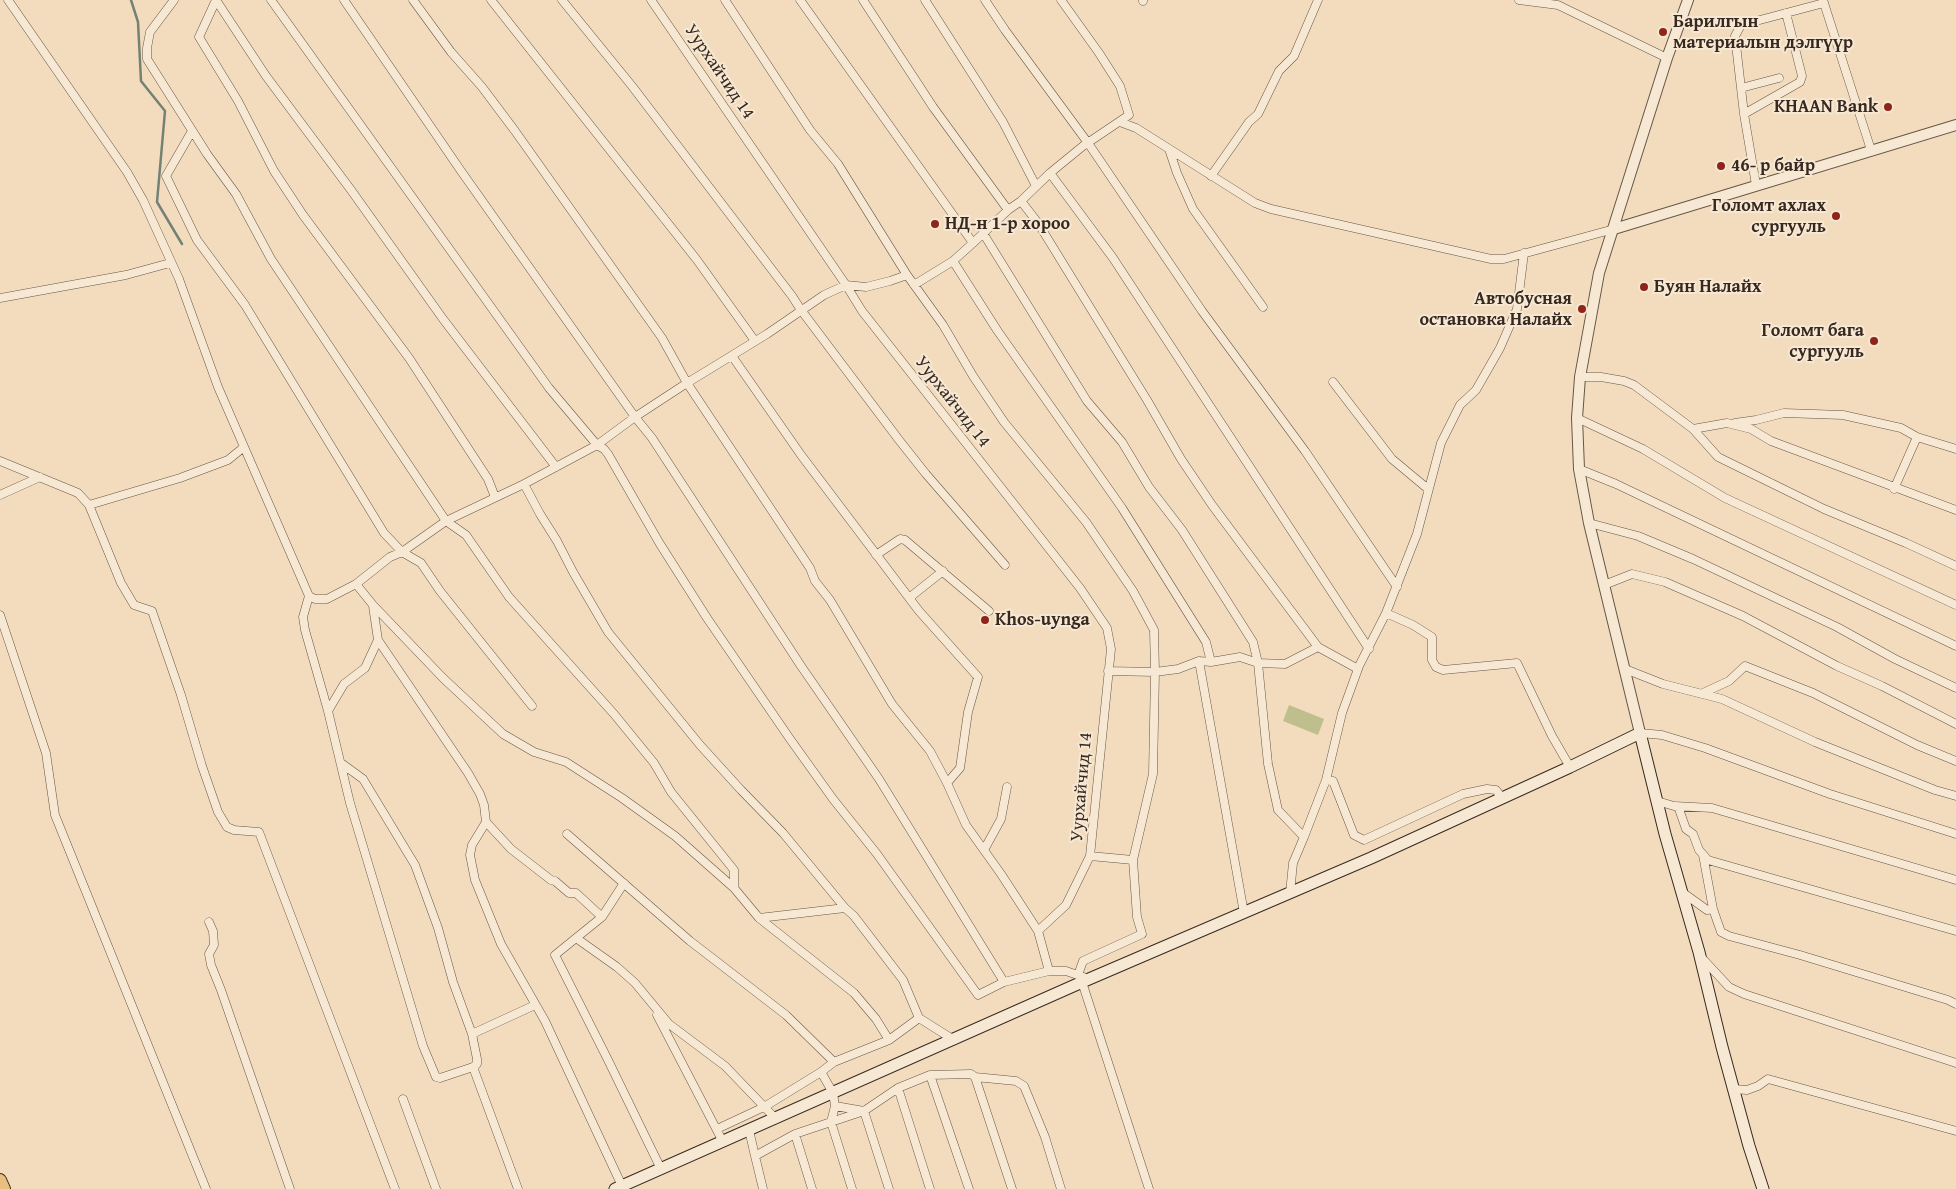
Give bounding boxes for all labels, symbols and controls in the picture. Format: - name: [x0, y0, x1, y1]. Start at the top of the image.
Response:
- place label: Барилгын материалын дэлгүүр: [1673, 11, 1853, 54]
- street label: Уурхайчид 14: [679, 20, 759, 124]
- marker: Барилгын материалын дэлгүүр: [1657, 26, 1669, 38]
- place label: KHAAN Bank: [1774, 96, 1878, 118]
- marker: KHAAN Bank: [1882, 101, 1894, 113]
- place label: 46- р байр: [1731, 155, 1815, 177]
- marker: 46- р байр: [1715, 160, 1727, 172]
- place label: Голомт ахлах сургууль: [1712, 195, 1826, 238]
- marker: Голомт ахлах сургууль: [1830, 210, 1842, 222]
- place label: НД-н 1-р хороо: [945, 213, 1070, 235]
- marker: НД-н 1-р хороо: [929, 218, 941, 230]
- place label: Буян Налайх: [1654, 276, 1762, 298]
- marker: Буян Налайх: [1638, 281, 1650, 293]
- place label: Автобусная остановка Налайх: [1419, 288, 1572, 330]
- marker: Автобусная остановка Налайх: [1576, 303, 1588, 315]
- place label: Голомт бага сургууль: [1762, 320, 1864, 362]
- marker: Голомт бага сургууль: [1868, 335, 1880, 347]
- street label: Уурхайчид 14: [910, 352, 994, 452]
- place label: Khos-uynga: [995, 609, 1090, 631]
- marker: Khos-uynga: [979, 614, 991, 626]
- street label: Уурхайчид 14: [1066, 731, 1098, 843]

